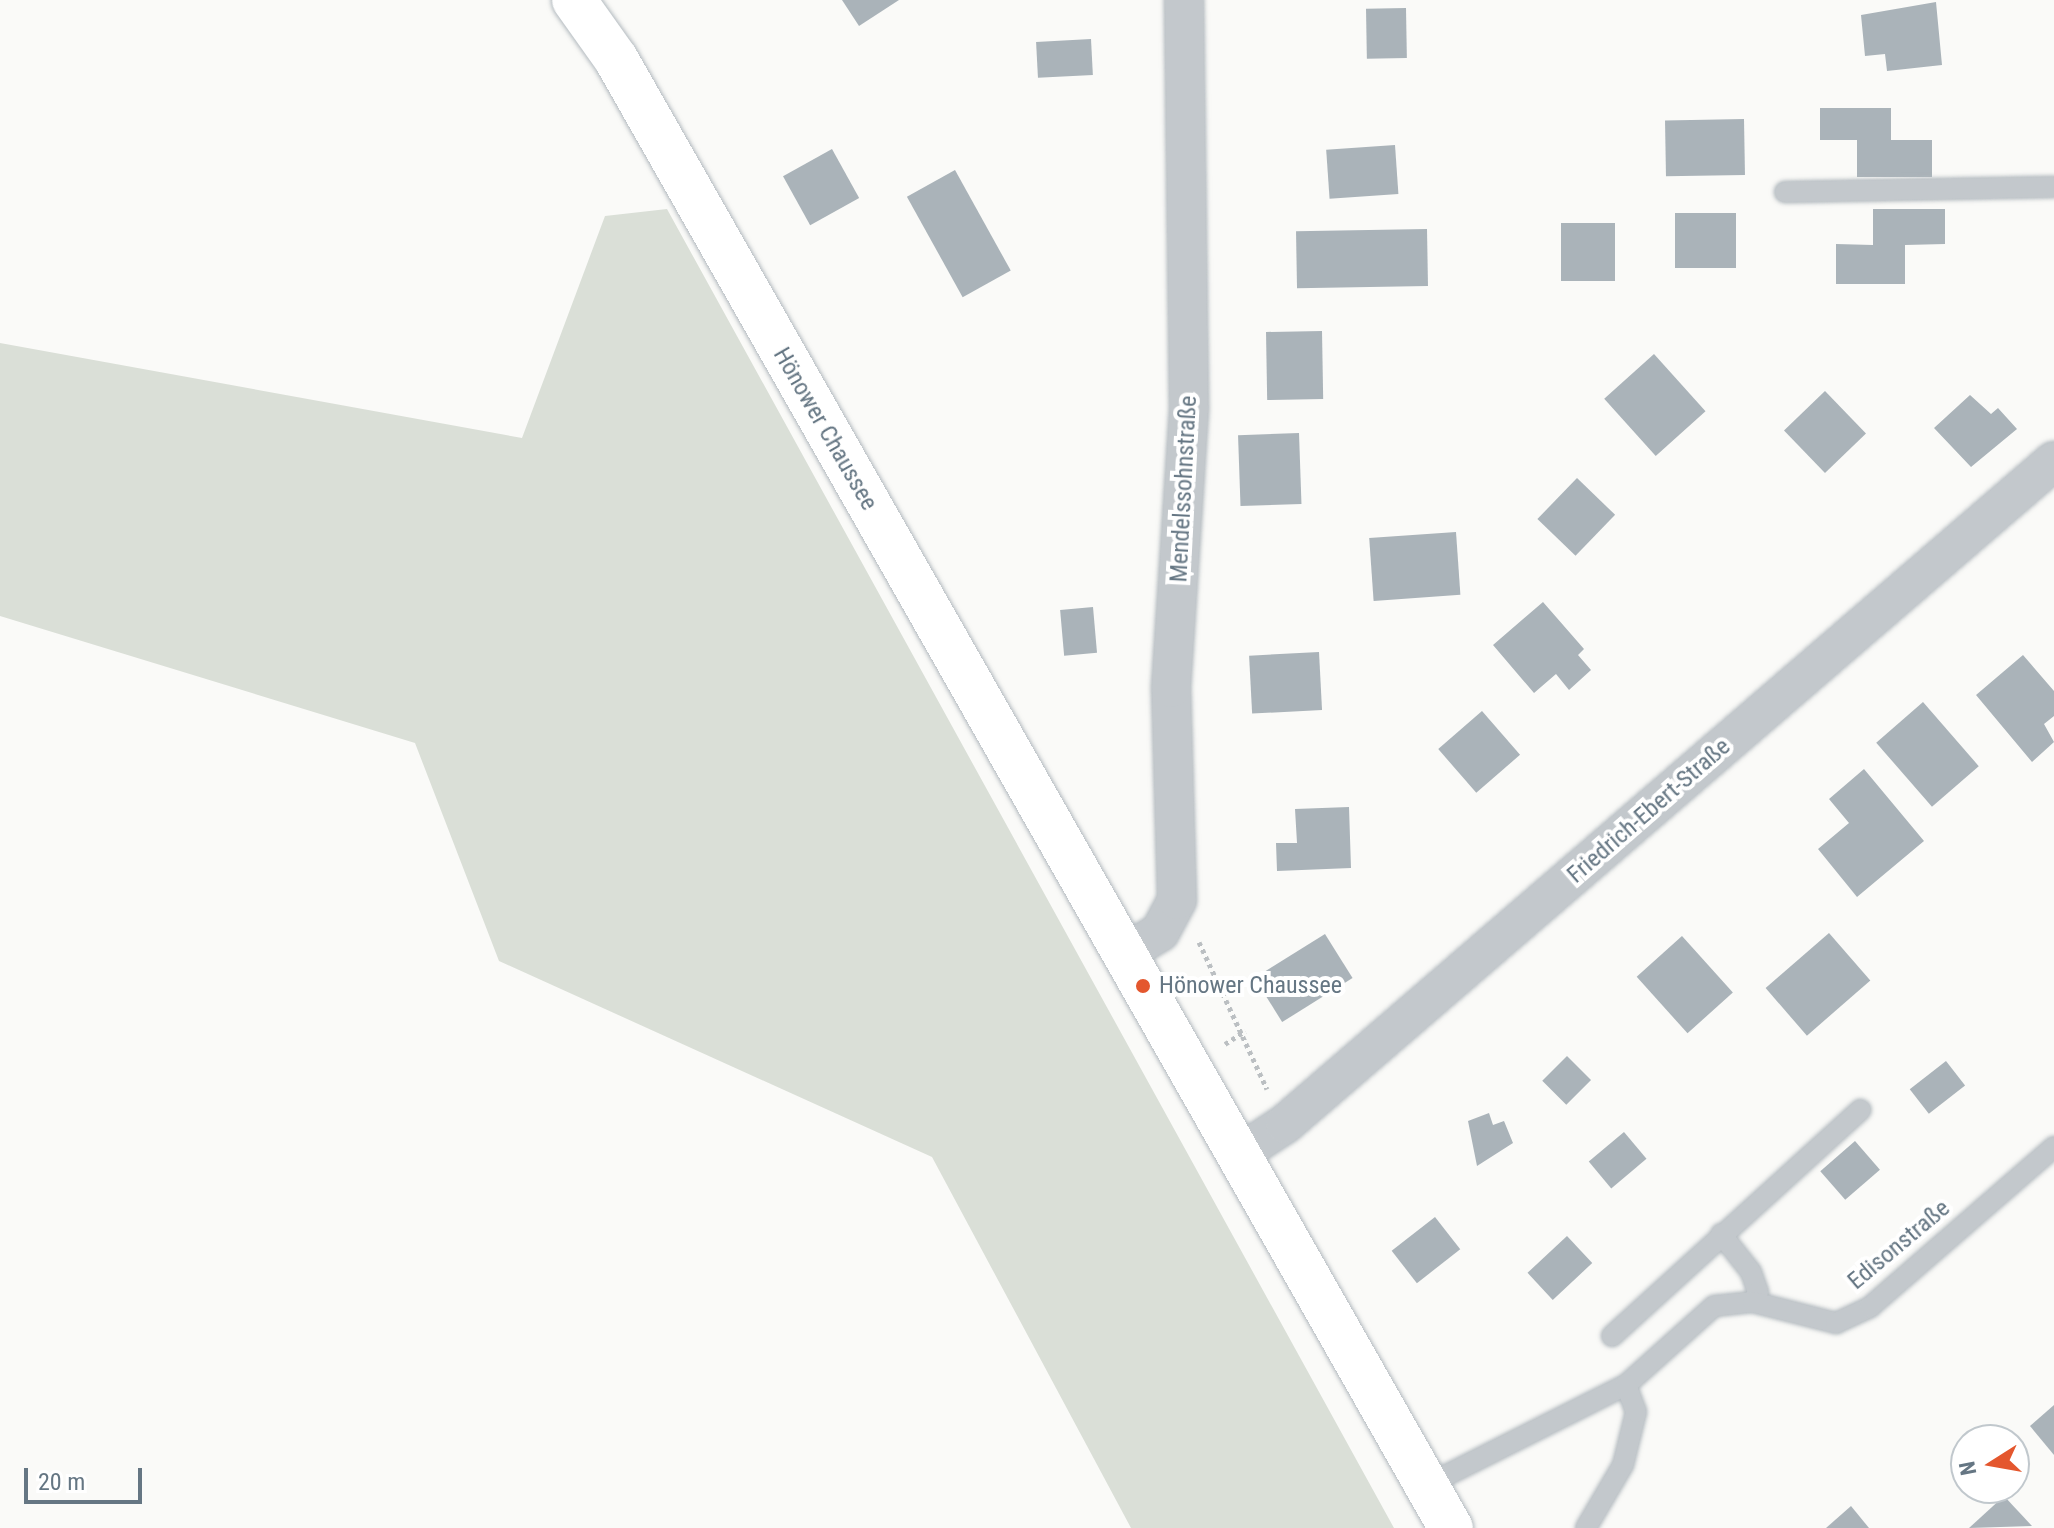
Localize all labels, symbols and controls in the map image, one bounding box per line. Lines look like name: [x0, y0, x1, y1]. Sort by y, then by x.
street label: Hönower Chaussee: [767, 343, 883, 515]
street label: Mendelssohnstraße: [1165, 395, 1203, 583]
street label: Friedrich-Ebert-Straße: [1562, 732, 1736, 890]
place label: Hönower Chaussee: [1159, 972, 1342, 1000]
marker: Hönower Chaussee: [1134, 977, 1152, 995]
street label: Edisonstraße: [1842, 1194, 1956, 1296]
north arrow: [1950, 1424, 2030, 1504]
scale bar: [28, 1452, 146, 1502]
text: N: [1954, 1459, 1981, 1477]
text: 20 m: [38, 1468, 85, 1496]

